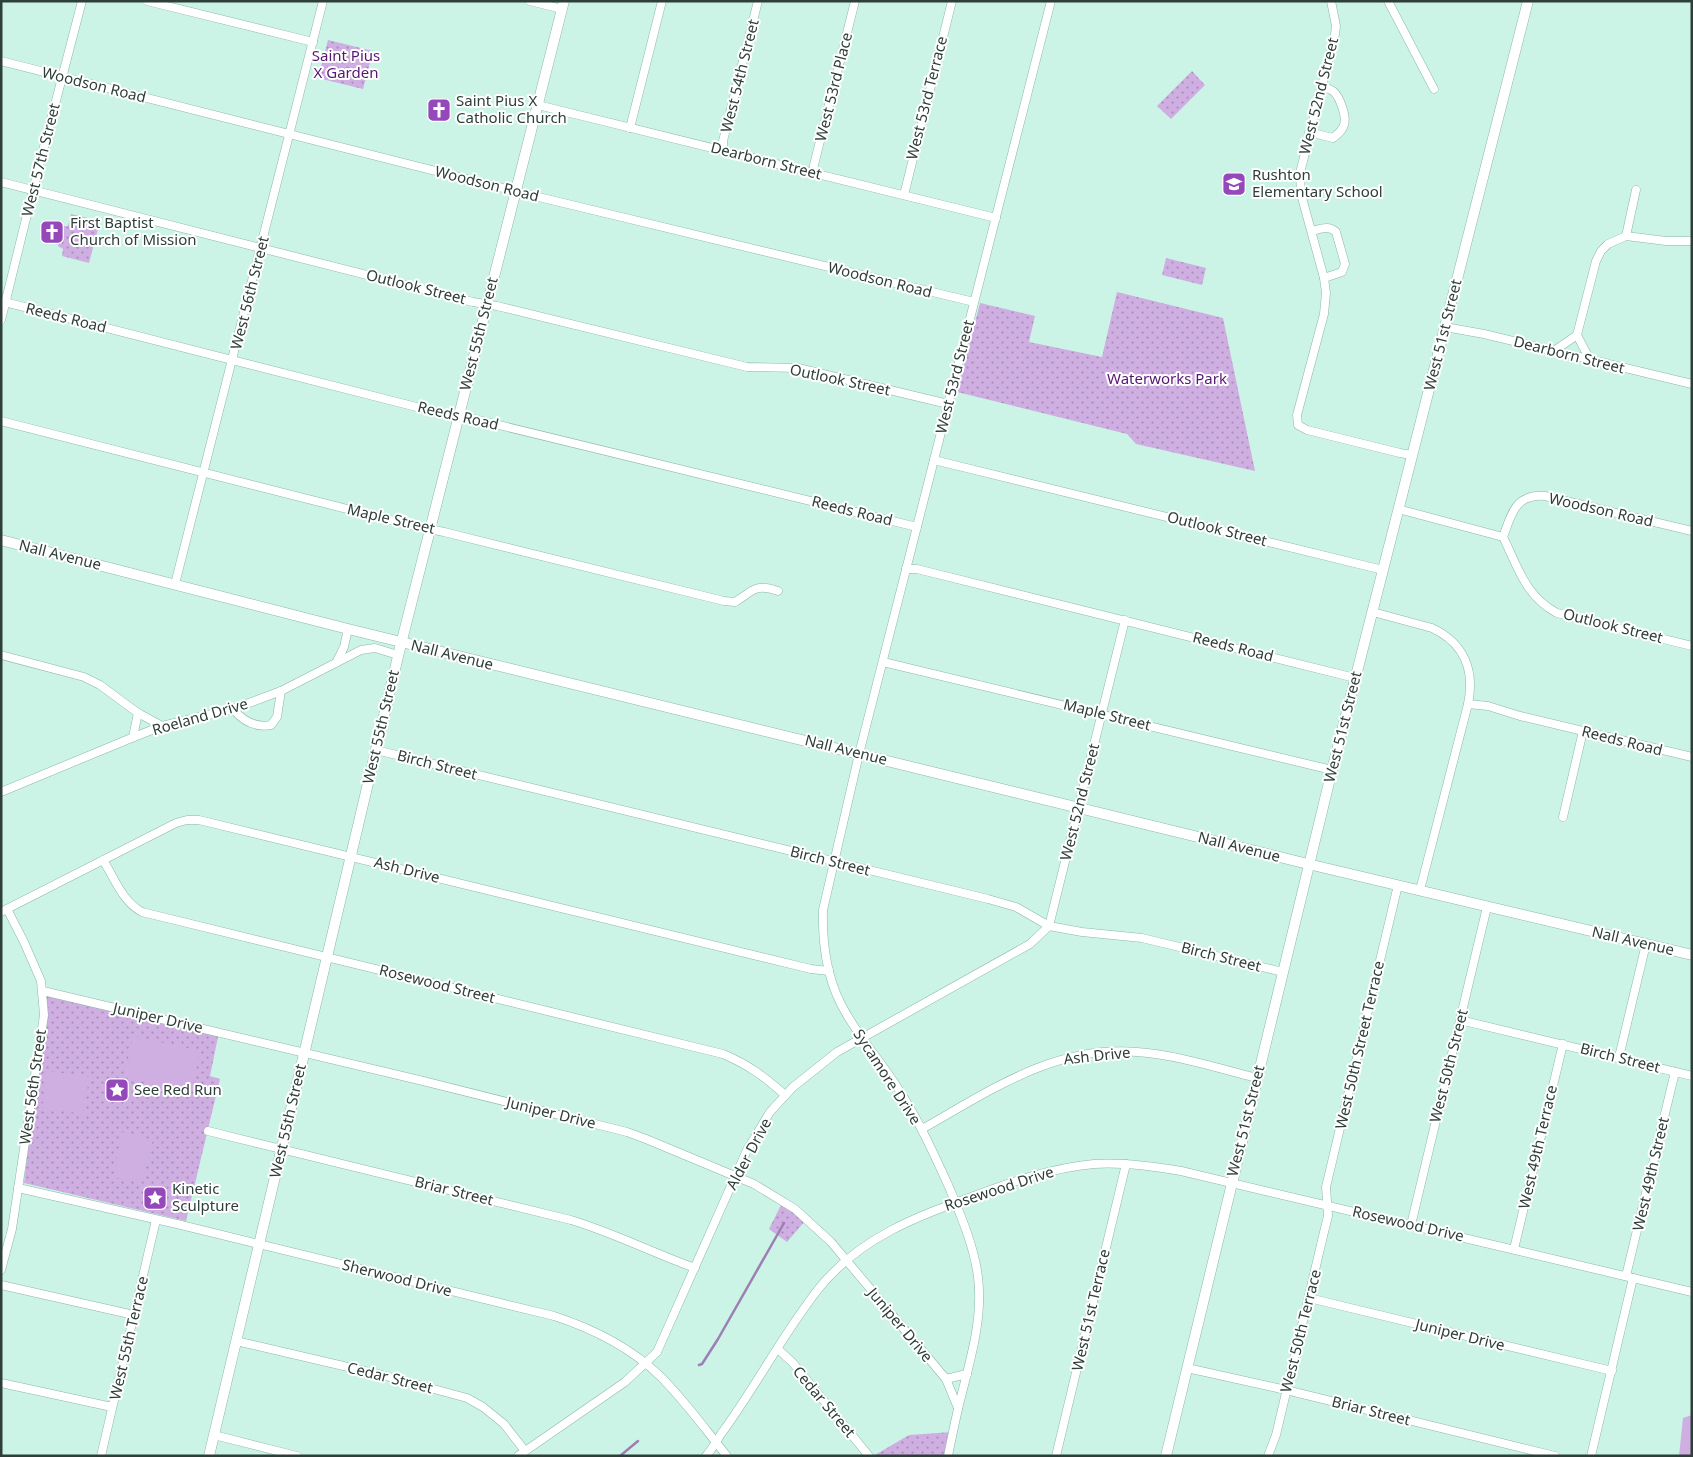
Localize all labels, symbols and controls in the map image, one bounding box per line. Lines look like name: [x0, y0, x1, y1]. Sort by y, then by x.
street label: West 54th Street: [715, 16, 763, 135]
street label: West 53rd Place: [810, 30, 856, 143]
street label: West 53rd Terrace: [901, 34, 951, 162]
street label: West 52nd Street: [1294, 35, 1342, 156]
park label: Saint Pius X Garden: [312, 45, 380, 82]
street label: Woodson Road: [40, 61, 148, 107]
place label: Saint Pius X Catholic Church: [456, 90, 567, 127]
church icon: Saint Pius X Catholic Church: [426, 97, 452, 123]
street label: West 57th Street: [16, 100, 64, 219]
street label: Dearborn Street: [709, 137, 824, 184]
street label: Woodson Road: [433, 160, 541, 206]
place label: Rushton Elementary School: [1252, 164, 1383, 201]
school or university icon: Rushton Elementary School: [1221, 171, 1247, 197]
place label: First Baptist Church of Mission: [70, 212, 196, 249]
church icon: First Baptist Church of Mission: [39, 219, 65, 245]
street label: West 56th Street: [225, 233, 273, 352]
street label: Woodson Road: [826, 256, 934, 302]
street label: Outlook Street: [364, 264, 469, 308]
street label: West 55th Street: [454, 274, 502, 393]
street label: West 51st Street: [1419, 276, 1466, 393]
street label: Reeds Road: [24, 297, 109, 337]
street label: West 53rd Street: [930, 317, 978, 436]
street label: Dearborn Street: [1512, 331, 1627, 378]
street label: Outlook Street: [788, 359, 893, 400]
park label: Waterworks Park: [1107, 368, 1227, 388]
street label: Reeds Road: [416, 396, 501, 434]
street label: Woodson Road: [1547, 487, 1655, 531]
street label: Reeds Road: [810, 490, 895, 530]
street label: Maple Street: [345, 498, 438, 538]
street label: Outlook Street: [1165, 506, 1270, 550]
street label: Nall Avenue: [17, 534, 103, 574]
street label: Outlook Street: [1561, 603, 1666, 647]
street label: Reeds Road: [1191, 626, 1276, 666]
street label: Nall Avenue: [409, 634, 495, 674]
street label: West 55th Street: [357, 667, 403, 786]
street label: West 51st Street: [1319, 668, 1366, 785]
street label: Roeland Drive: [150, 693, 250, 739]
street label: Maple Street: [1061, 694, 1154, 735]
street label: Reeds Road: [1580, 720, 1665, 760]
street label: Nall Avenue: [803, 729, 889, 769]
street label: West 52nd Street: [1055, 741, 1103, 862]
street label: Birch Street: [395, 744, 480, 784]
street label: Nall Avenue: [1196, 826, 1282, 866]
street label: Birch Street: [788, 840, 873, 880]
street label: Ash Drive: [372, 851, 442, 887]
street label: Nall Avenue: [1590, 921, 1676, 959]
street label: Birch Street: [1179, 936, 1264, 976]
street label: Rosewood Street: [377, 959, 498, 1007]
street label: West 50th Street Terrace: [1330, 959, 1388, 1131]
street label: Juniper Drive: [110, 997, 205, 1037]
street label: West 50th Street: [1424, 1006, 1472, 1125]
street label: Sycamore Drive: [850, 1025, 926, 1128]
street label: West 56th Street: [14, 1027, 50, 1146]
street label: Birch Street: [1578, 1037, 1663, 1077]
street label: Ash Drive: [1063, 1042, 1131, 1068]
street label: West 55th Street: [264, 1061, 310, 1180]
street label: West 51st Street: [1222, 1062, 1269, 1179]
place icon: See Red Run: [104, 1077, 130, 1103]
place label: See Red Run: [134, 1079, 222, 1099]
street label: West 49th Terrace: [1513, 1083, 1561, 1211]
street label: Juniper Drive: [503, 1091, 598, 1133]
street label: Alder Drive: [721, 1114, 775, 1193]
street label: West 49th Street: [1627, 1114, 1673, 1233]
street label: Rosewood Drive: [941, 1161, 1056, 1215]
street label: Briar Street: [413, 1171, 496, 1210]
place label: Kinetic Sculpture: [172, 1178, 239, 1215]
place icon: Kinetic Sculpture: [142, 1185, 168, 1211]
street label: Rosewood Drive: [1350, 1200, 1466, 1246]
street label: West 51st Terrace: [1066, 1247, 1114, 1373]
street label: Sherwood Drive: [340, 1254, 454, 1300]
street label: West 50th Terrace: [1275, 1267, 1325, 1394]
street label: West 55th Terrace: [104, 1274, 152, 1402]
street label: Juniper Drive: [862, 1281, 938, 1366]
street label: Juniper Drive: [1412, 1313, 1507, 1355]
street label: Cedar Street: [345, 1357, 436, 1397]
street label: Cedar Street: [789, 1361, 861, 1442]
street label: Briar Street: [1330, 1391, 1413, 1430]

